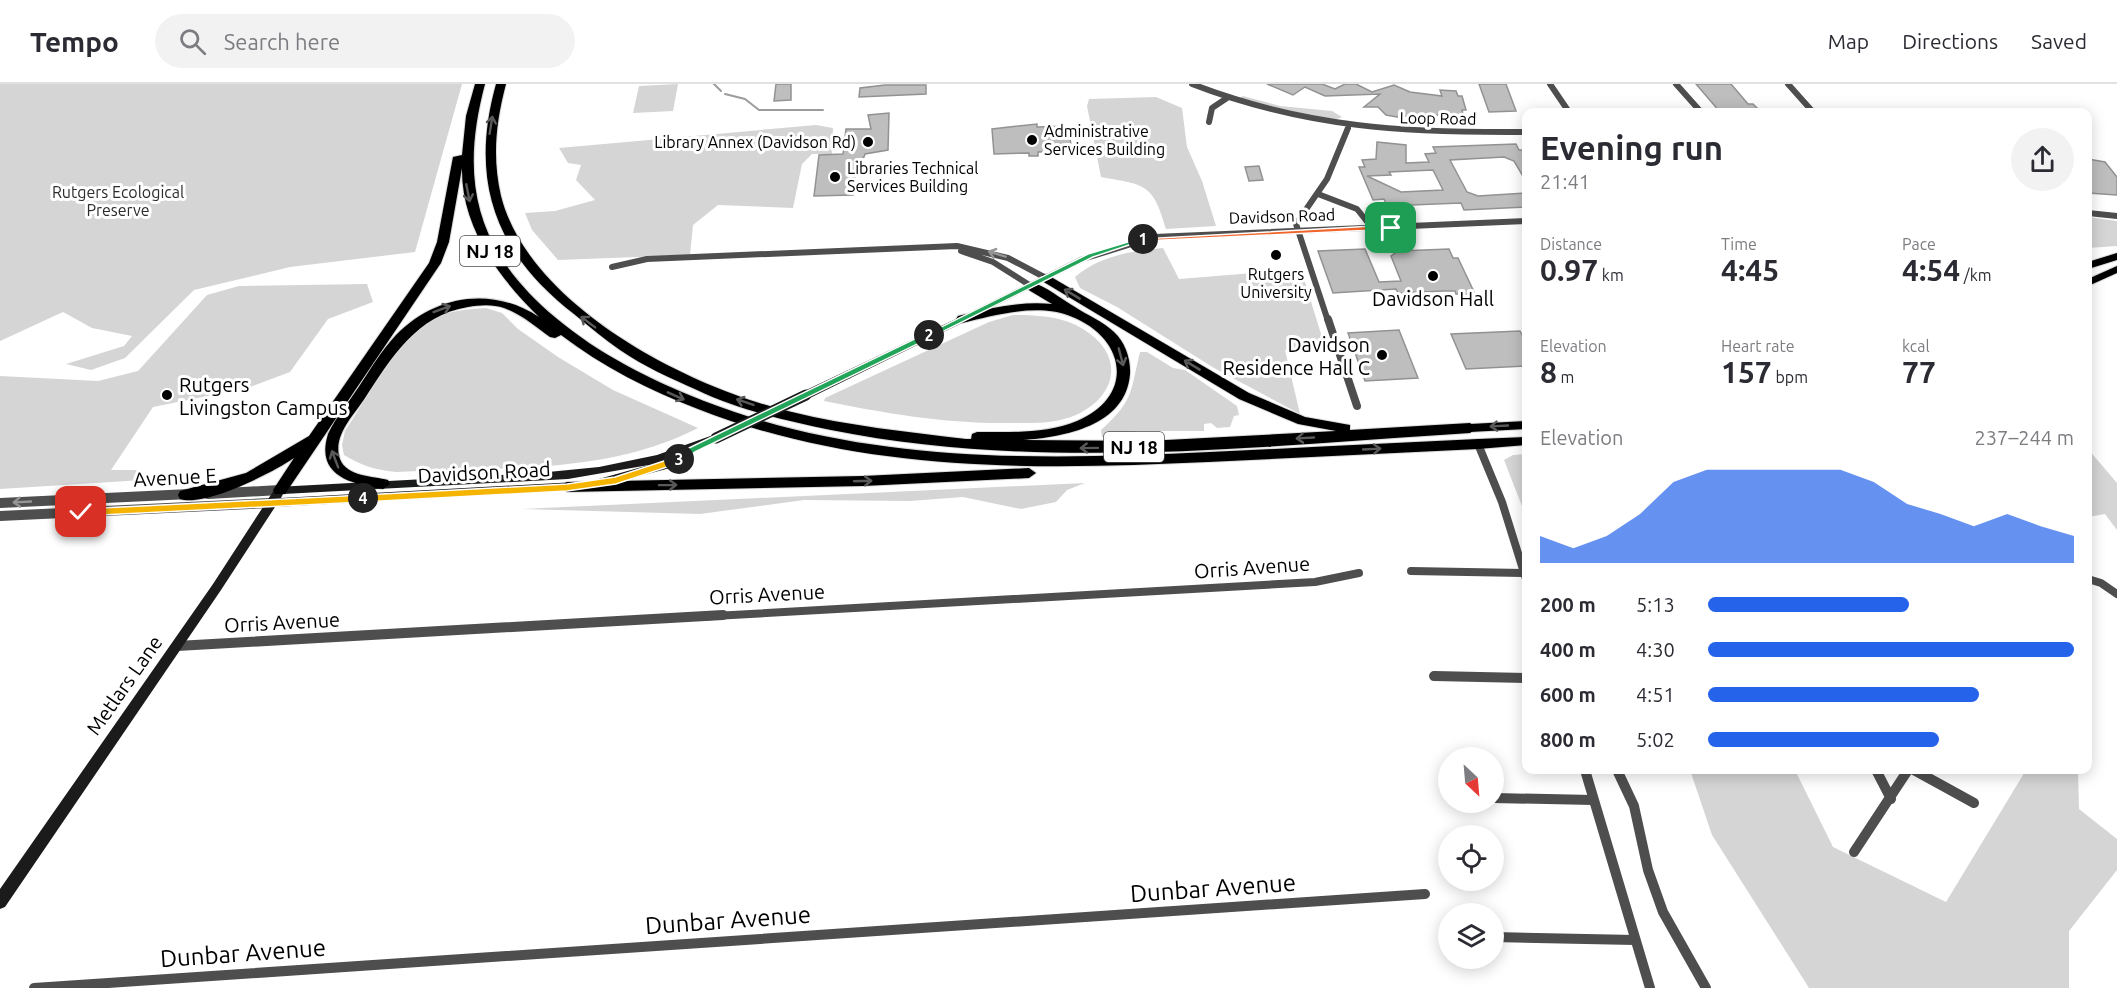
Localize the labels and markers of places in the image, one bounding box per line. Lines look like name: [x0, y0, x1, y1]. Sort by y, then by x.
place label: Administrative Services Building: [1044, 122, 1165, 158]
place label: Library Annex (Davidson Rd): [654, 133, 856, 152]
marker: Administrative Services Building: [1025, 133, 1039, 147]
marker: Library Annex (Davidson Rd): [861, 135, 875, 149]
place label: Libraries Technical Services Building: [847, 159, 978, 195]
marker: Libraries Technical Services Building: [828, 170, 842, 184]
pin: [1365, 202, 1416, 253]
pin: 1: [1128, 224, 1158, 254]
marker: Rutgers University: [1269, 248, 1283, 262]
place label: Rutgers University: [1240, 265, 1312, 301]
marker: Davidson Hall: [1426, 269, 1440, 283]
place label: Davidson Hall: [1372, 287, 1494, 310]
pin: 2: [914, 320, 944, 350]
place label: Davidson Residence Hall C: [1222, 333, 1370, 379]
marker: Davidson Residence Hall C: [1375, 348, 1389, 362]
place label: Rutgers Livingston Campus: [179, 373, 347, 419]
marker: Rutgers Livingston Campus: [160, 388, 174, 402]
pin: 3: [664, 444, 694, 474]
pin: 4: [348, 483, 378, 513]
pin: [55, 486, 106, 537]

